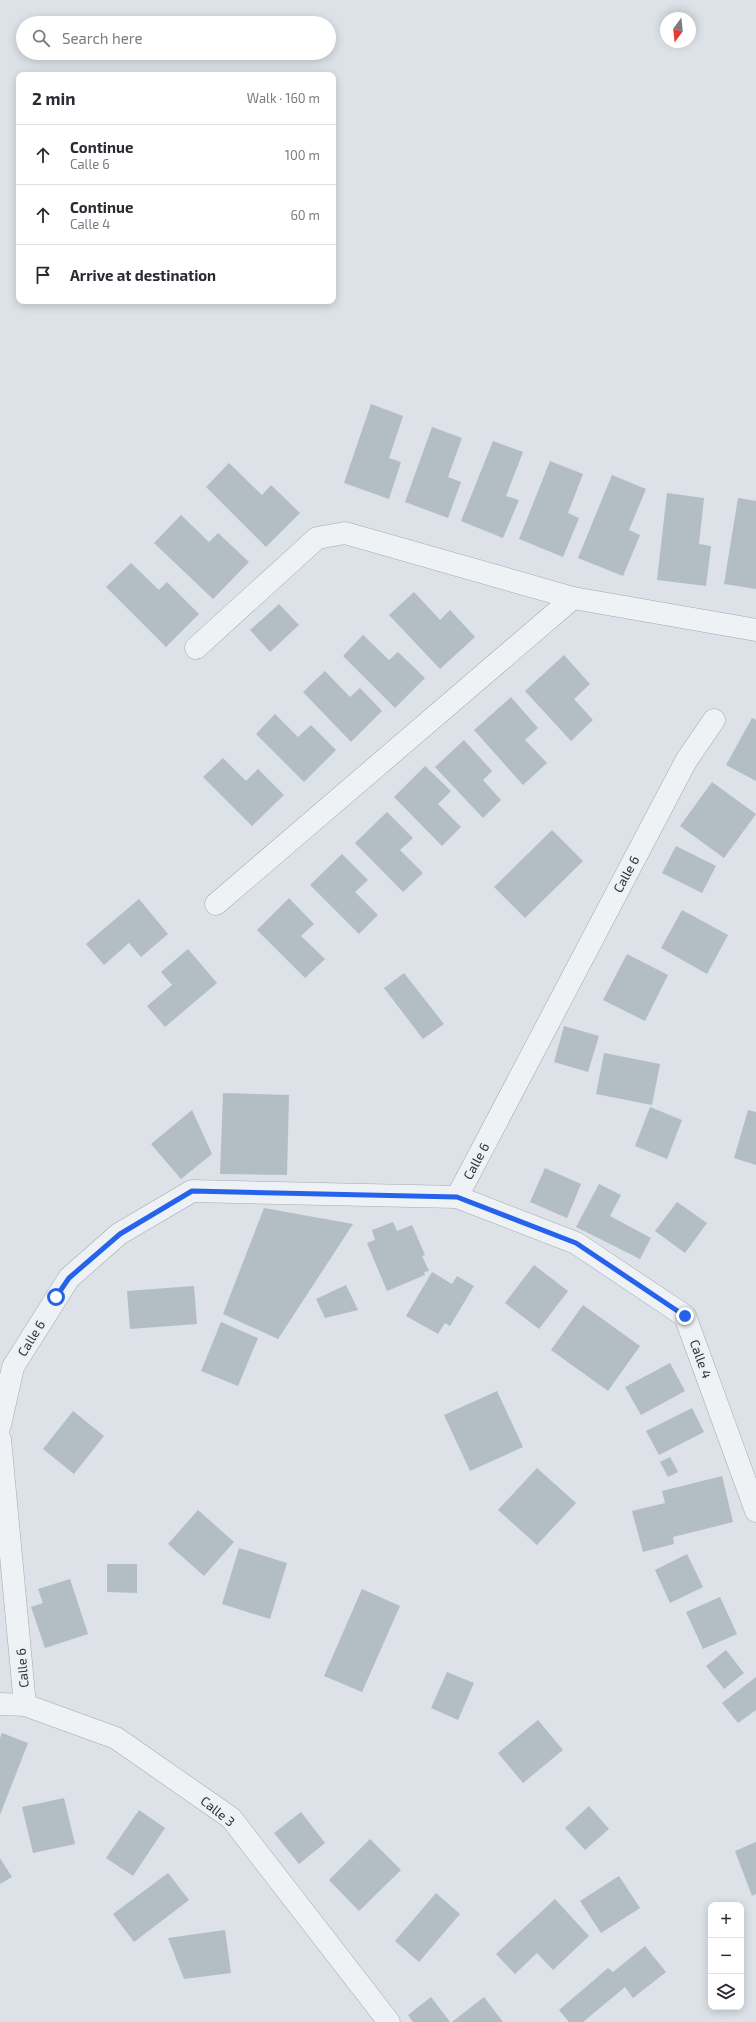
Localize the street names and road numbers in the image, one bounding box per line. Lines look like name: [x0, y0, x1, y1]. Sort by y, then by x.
street label: Calle 6: [610, 853, 642, 895]
street label: Calle 6: [460, 1140, 492, 1182]
street label: Calle 6: [14, 1317, 48, 1359]
street label: Calle 4: [687, 1337, 715, 1381]
street label: Calle 6: [12, 1648, 32, 1688]
street label: Calle 3: [198, 1792, 238, 1830]

